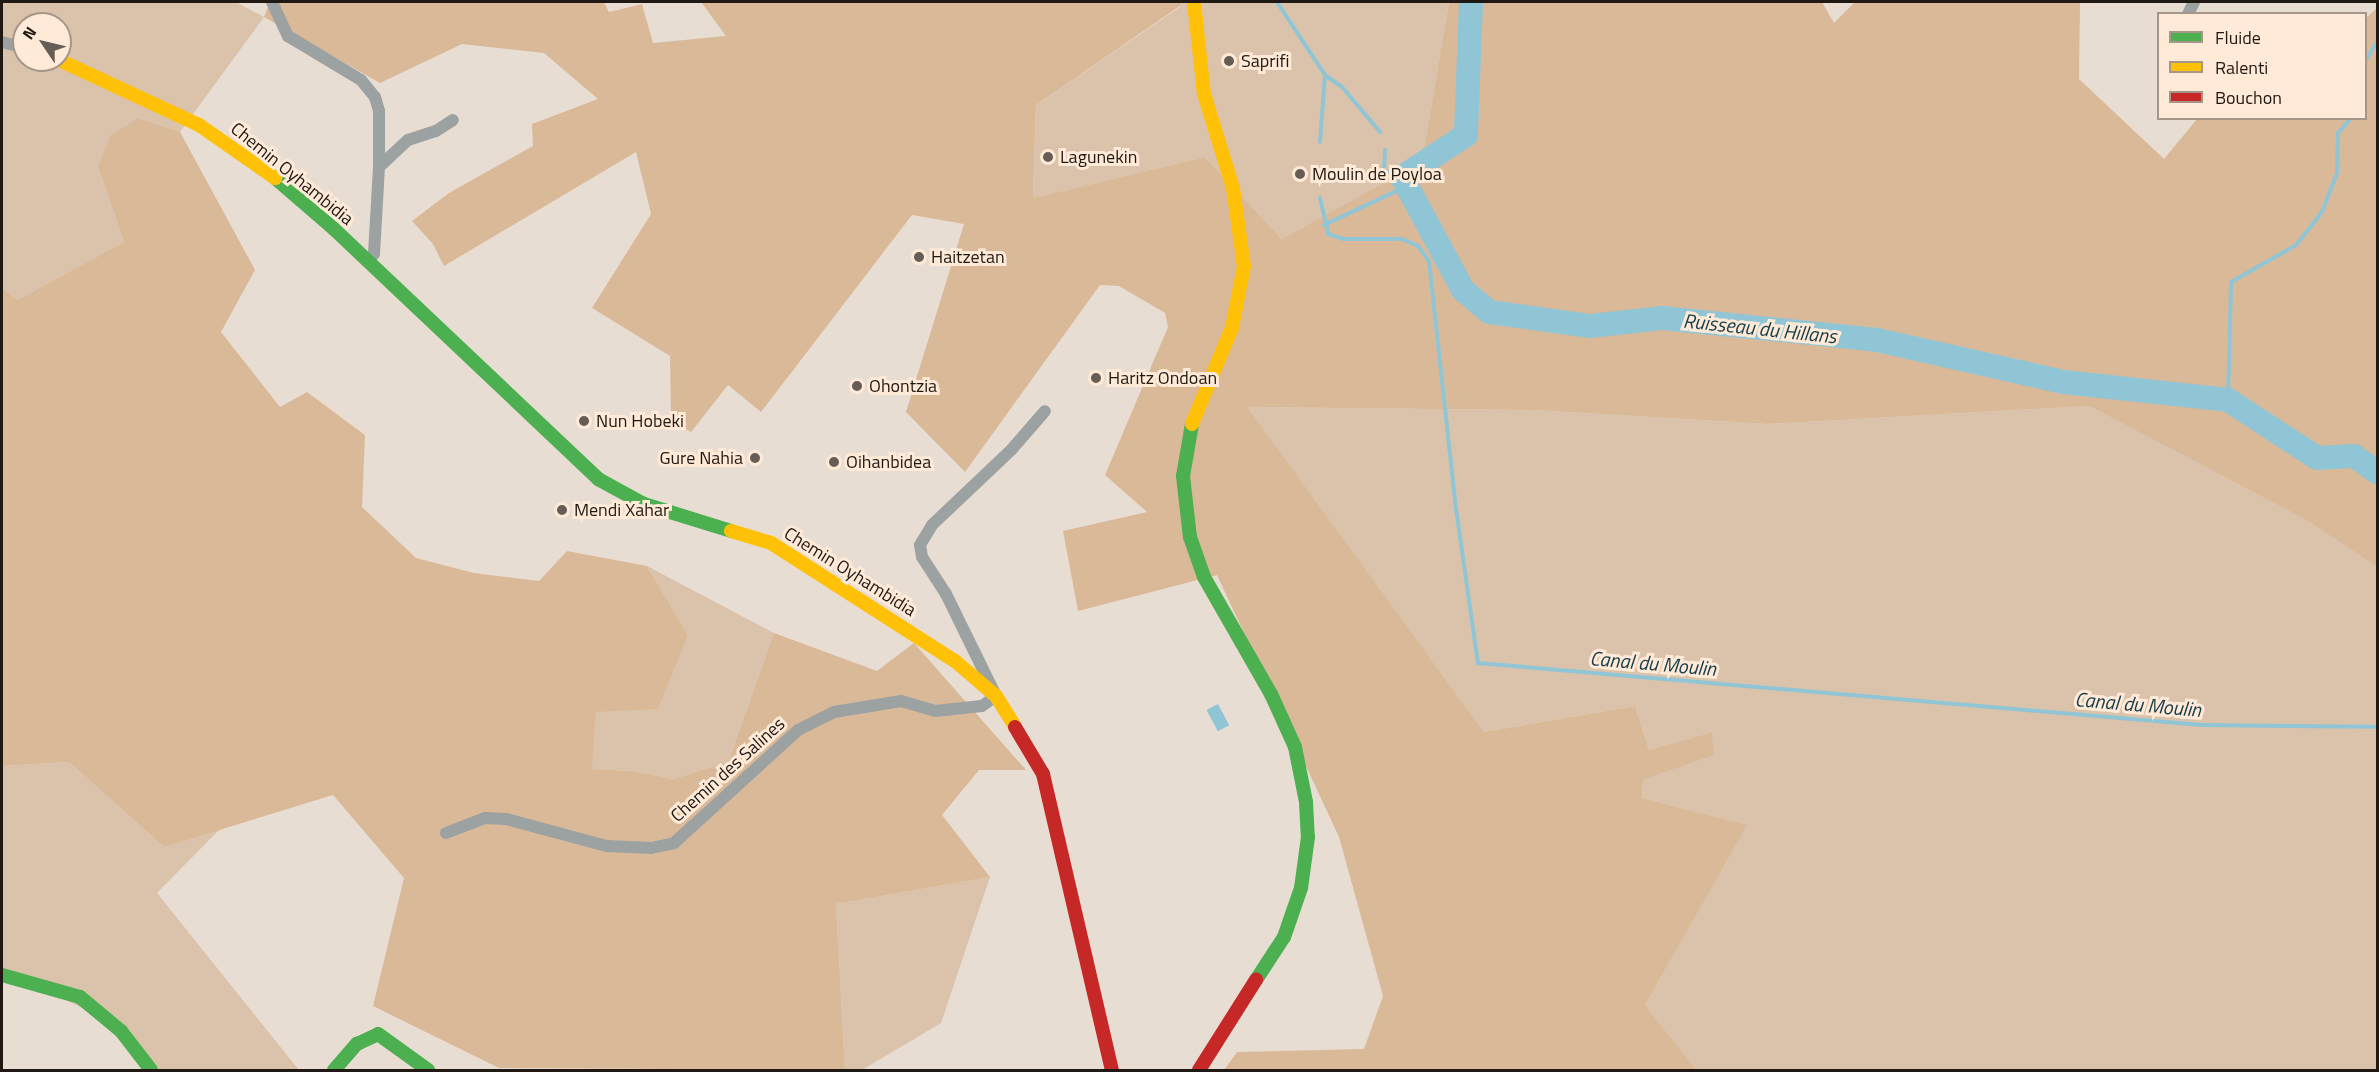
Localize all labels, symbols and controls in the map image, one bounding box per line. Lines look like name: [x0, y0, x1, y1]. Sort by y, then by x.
north arrow: [12, 12, 72, 72]
legend: [2157, 12, 2367, 120]
text: N: [16, 21, 42, 44]
text: Fluide: [2215, 24, 2261, 51]
place label: Saprifi: [1241, 50, 1289, 72]
marker: Saprifi: [1222, 54, 1236, 68]
text: Ralenti: [2215, 54, 2268, 81]
text: Bouchon: [2215, 84, 2282, 111]
street label: Chemin Oyhambidia: [226, 118, 358, 230]
place label: Lagunekin: [1060, 146, 1137, 168]
marker: Lagunekin: [1041, 150, 1055, 164]
place label: Moulin de Poyloa: [1312, 163, 1442, 185]
marker: Moulin de Poyloa: [1293, 167, 1307, 181]
place label: Haitzetan: [931, 246, 1005, 268]
marker: Haitzetan: [912, 250, 926, 264]
water label: Ruisseau du Hillans: [1682, 308, 1838, 348]
place label: Haritz Ondoan: [1108, 367, 1217, 389]
marker: Haritz Ondoan: [1089, 371, 1103, 385]
place label: Ohontzia: [869, 375, 937, 397]
marker: Ohontzia: [850, 379, 864, 393]
place label: Nun Hobeki: [596, 410, 684, 432]
marker: Nun Hobeki: [577, 414, 591, 428]
place label: Gure Nahia: [659, 447, 743, 469]
marker: Gure Nahia: [748, 451, 762, 465]
place label: Oihanbidea: [846, 451, 931, 473]
marker: Oihanbidea: [827, 455, 841, 469]
place label: Mendi Xahar: [574, 499, 669, 521]
marker: Mendi Xahar: [555, 503, 569, 517]
street label: Chemin Oyhambidia: [780, 523, 920, 621]
water label: Canal du Moulin: [1589, 646, 1717, 680]
water label: Canal du Moulin: [2074, 687, 2202, 721]
street label: Chemin des Salines: [666, 713, 790, 827]

